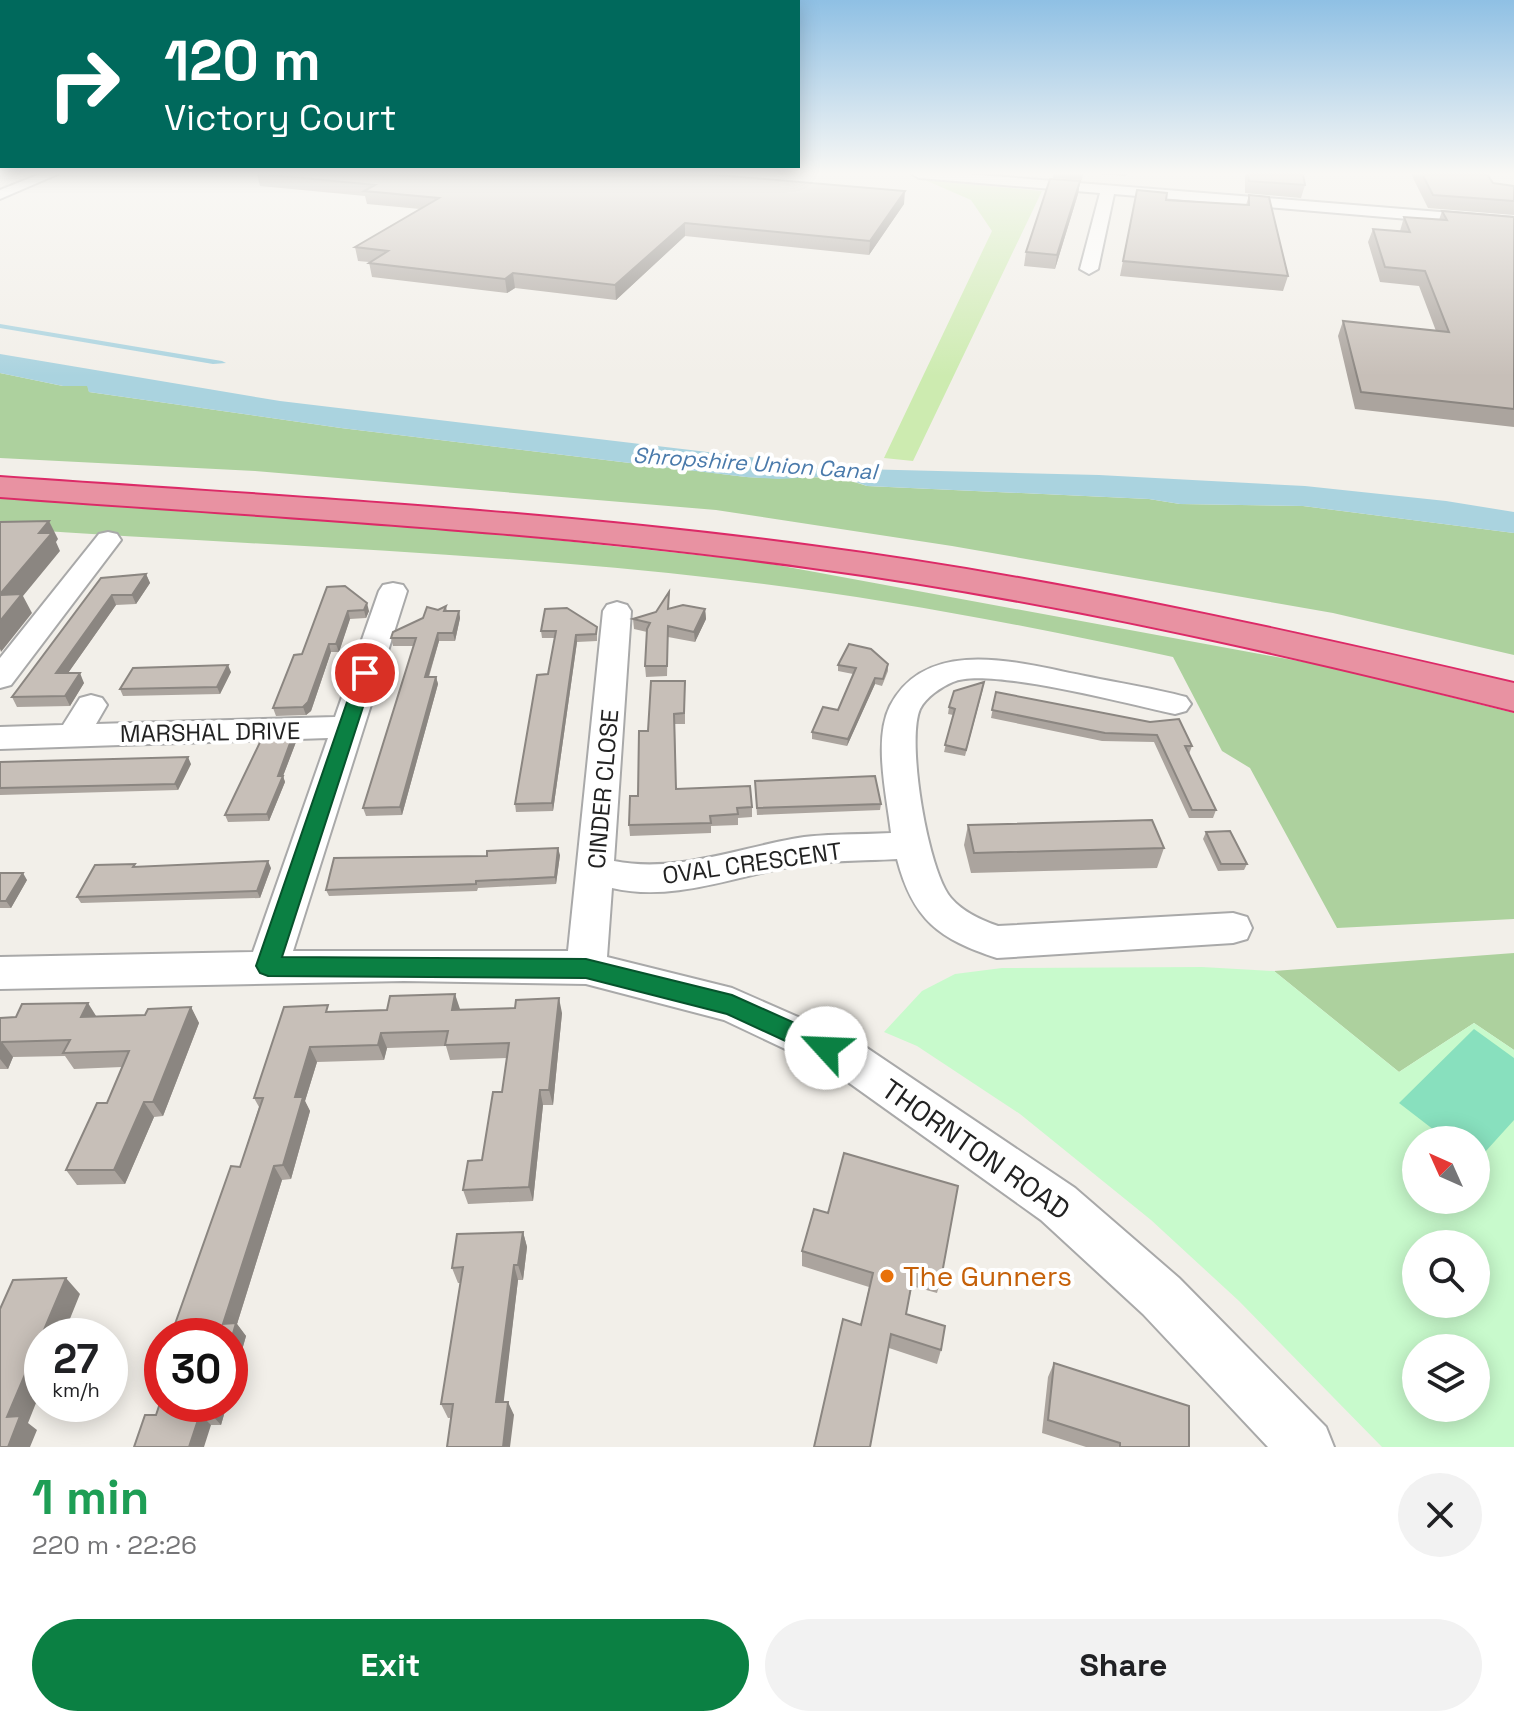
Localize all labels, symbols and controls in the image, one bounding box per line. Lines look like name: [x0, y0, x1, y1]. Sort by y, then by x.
text: 120 m: [164, 25, 321, 96]
icon: right: [32, 32, 136, 136]
text: Victory Court: [164, 95, 396, 141]
water label: Shropshire Union Canal: [632, 441, 880, 486]
pin: [331, 639, 399, 707]
icon: arrive: [343, 651, 387, 695]
street label: CINDER CLOSE: [581, 708, 625, 870]
street label: MARSHAL DRIVE: [119, 715, 301, 749]
street label: OVAL CRESCENT: [660, 835, 844, 891]
position arrow: [784, 1006, 868, 1090]
street label: THORNTON ROAD: [875, 1071, 1077, 1227]
north arrow: [1402, 1126, 1490, 1214]
map controls: [1402, 1126, 1490, 1422]
button: search: [1402, 1230, 1490, 1318]
place label: The Gunners: [903, 1258, 1072, 1294]
marker: The Gunners: [878, 1267, 896, 1285]
speed limit sign: 30: [144, 1318, 248, 1422]
text: 27: [53, 1334, 99, 1385]
button: layers: [1402, 1334, 1490, 1422]
text: km/h: [52, 1377, 100, 1403]
text: 1 min: [32, 1467, 149, 1528]
button: close: [1398, 1473, 1482, 1557]
text: 220 m · 22:26: [32, 1528, 197, 1562]
button: Exit: [32, 1619, 749, 1711]
button: Share: [765, 1619, 1482, 1711]

